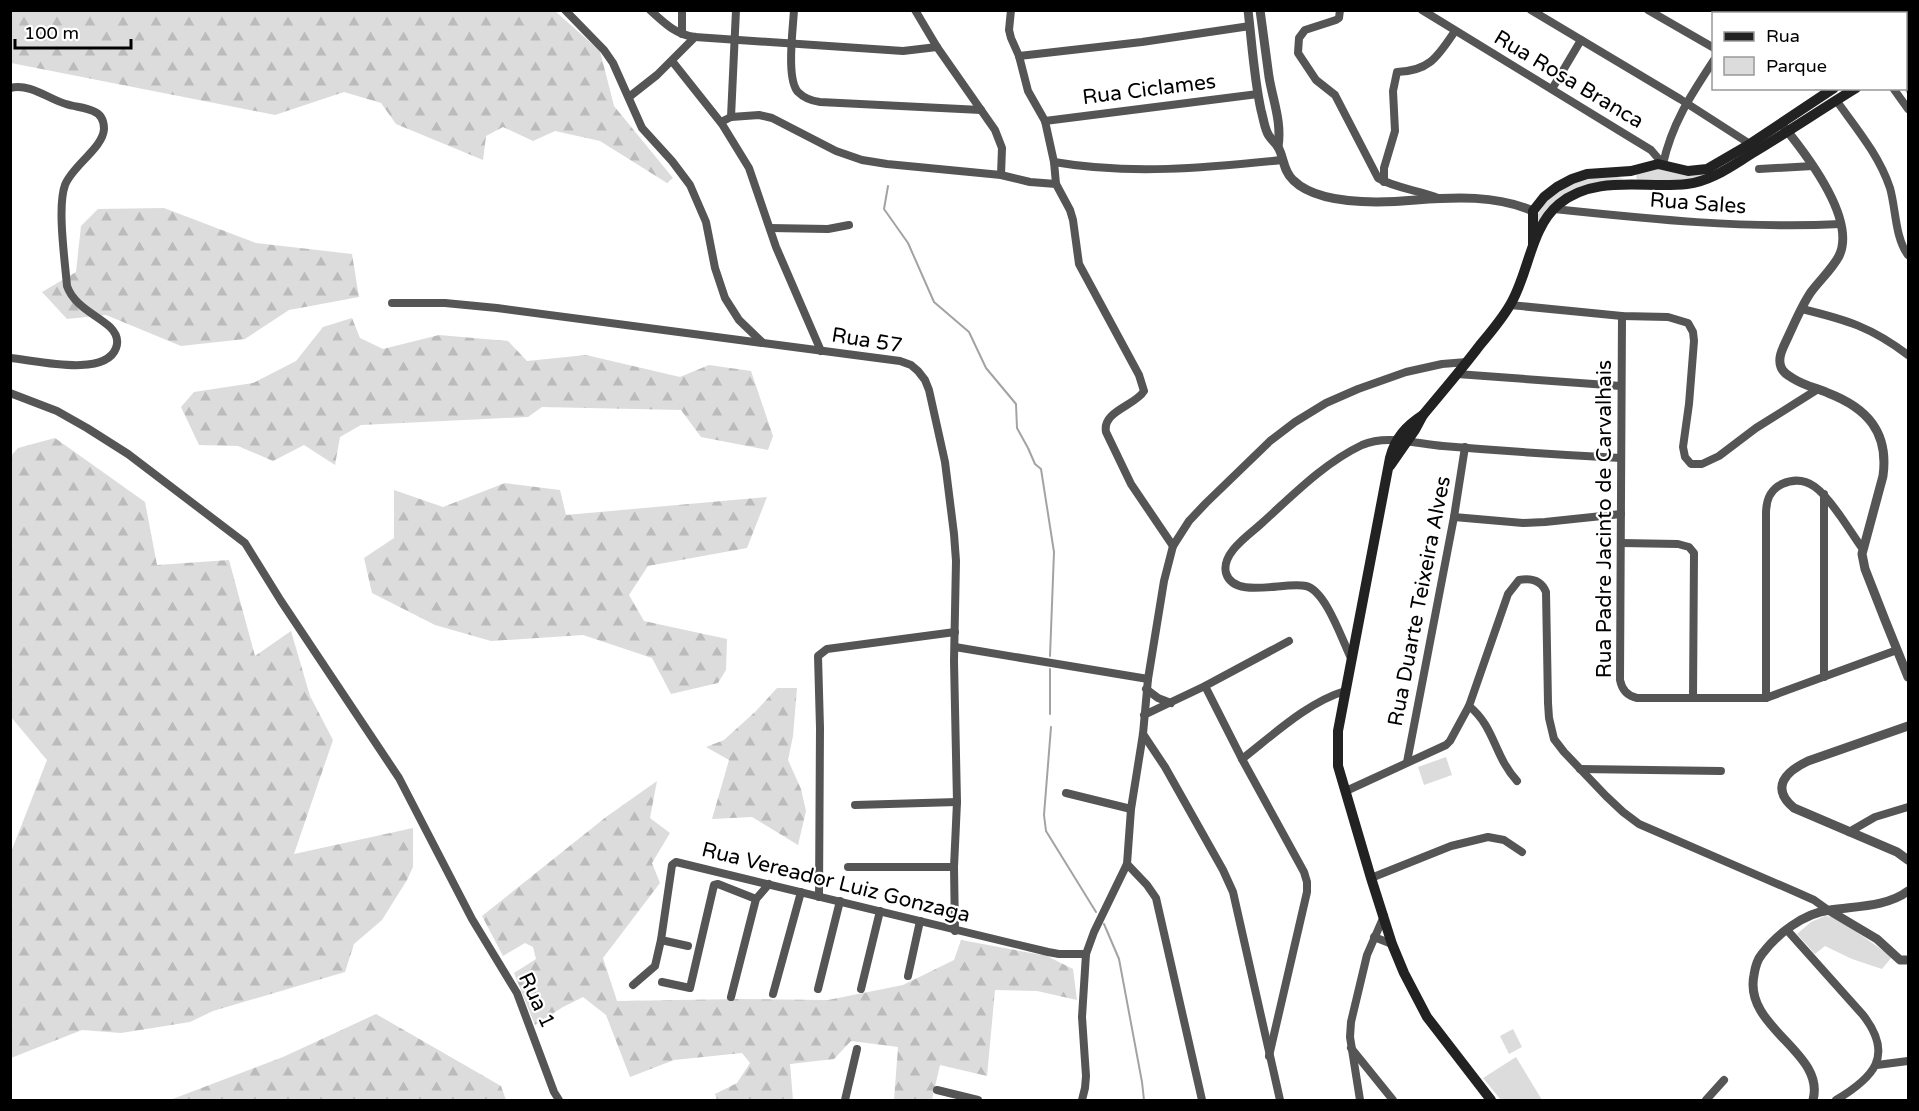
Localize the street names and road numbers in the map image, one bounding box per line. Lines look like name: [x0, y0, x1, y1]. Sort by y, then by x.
street label: Rua Rosa Branca: [1489, 25, 1648, 134]
street label: Rua Ciclames: [1081, 69, 1217, 110]
street label: Rua Sales: [1649, 188, 1747, 219]
street label: Rua 57: [830, 323, 904, 358]
street label: Rua Padre Jacinto de Carvalhais: [1592, 360, 1617, 678]
street label: Rua Duarte Teixeira Alves: [1383, 474, 1456, 728]
street label: Rua Vereador Luiz Gonzaga: [699, 837, 973, 928]
street label: Rua 1: [513, 969, 560, 1032]

